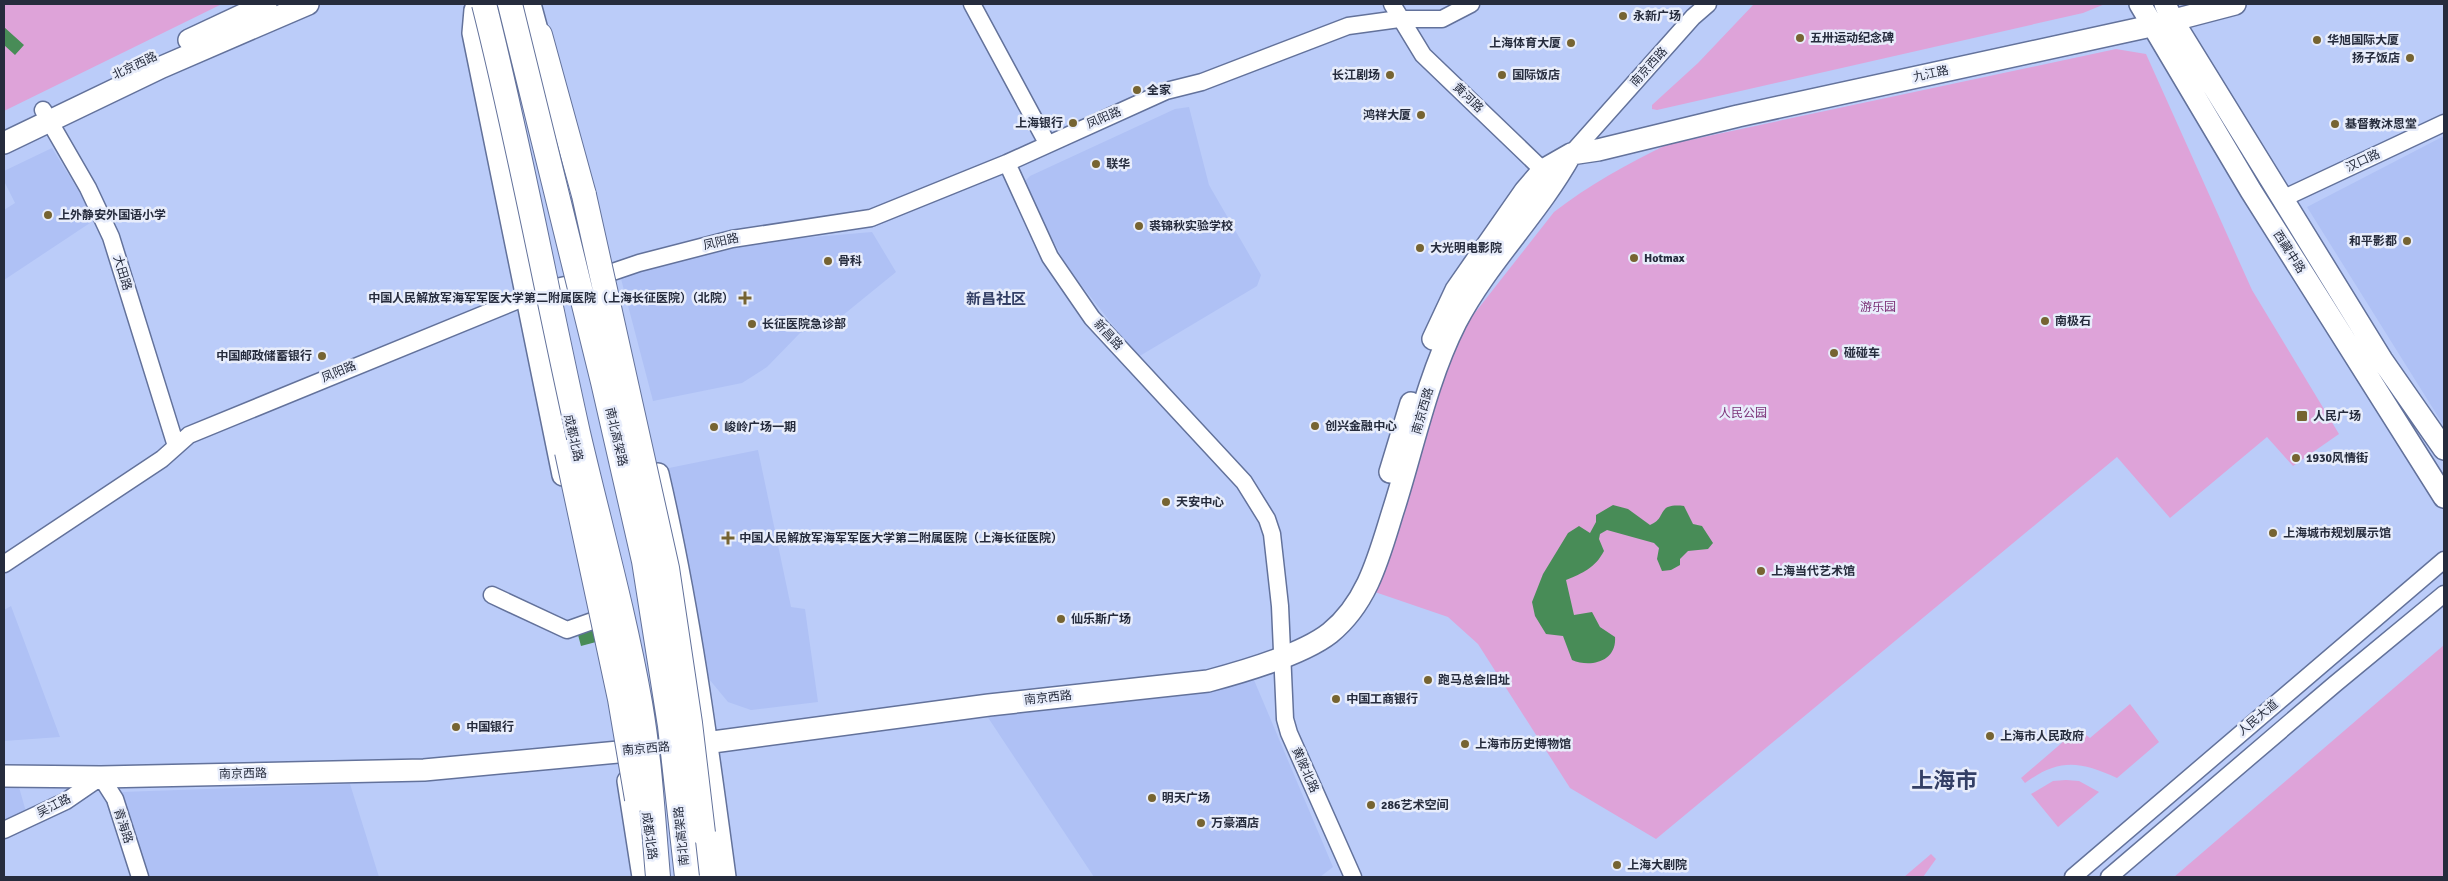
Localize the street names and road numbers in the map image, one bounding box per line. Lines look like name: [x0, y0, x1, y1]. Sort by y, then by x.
street label: 南京西路: [1627, 44, 1671, 90]
street label: 北京西路: [110, 49, 160, 83]
street label: 九江路: [1912, 63, 1950, 85]
street label: 黄河路: [1450, 80, 1486, 116]
street label: 凤阳路: [1084, 104, 1124, 132]
street label: 汉口路: [2344, 147, 2382, 175]
street label: 西藏中路: [2270, 228, 2308, 276]
street label: 凤阳路: [702, 231, 740, 253]
street label: 大田路: [110, 254, 134, 292]
street label: 新昌路: [1090, 317, 1126, 353]
street label: 凤阳路: [319, 358, 359, 386]
street label: 南京西路: [1409, 386, 1437, 436]
street label: 南北高架路: [602, 406, 630, 468]
street label: 成都北路: [560, 413, 586, 463]
street label: 南京西路: [1023, 688, 1073, 708]
street label: 人民大道: [2235, 697, 2281, 739]
street label: 南京西路: [621, 739, 671, 759]
street label: 黄陂北路: [1288, 745, 1322, 795]
street label: 南京西路: [219, 766, 267, 782]
street label: 吴江路: [35, 791, 73, 821]
street label: 南北高架路: [671, 805, 693, 867]
street label: 青海路: [110, 807, 136, 845]
street label: 成都北路: [638, 811, 660, 861]

